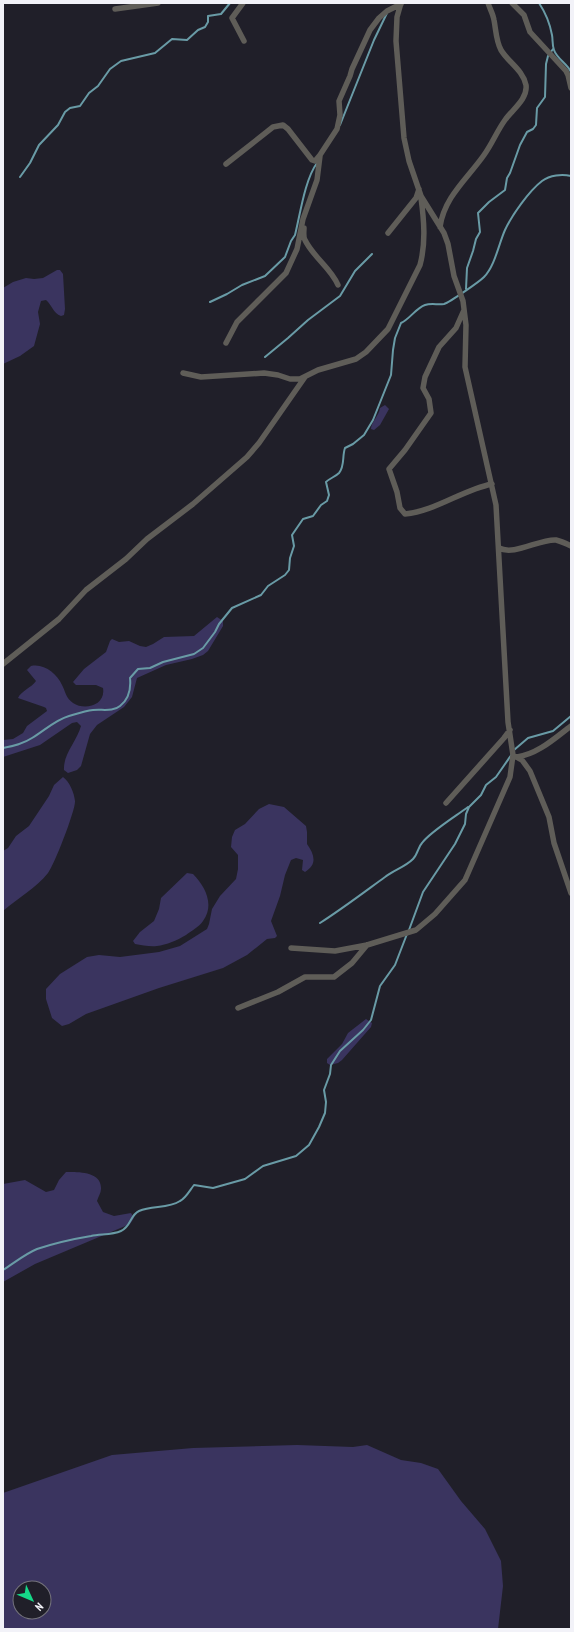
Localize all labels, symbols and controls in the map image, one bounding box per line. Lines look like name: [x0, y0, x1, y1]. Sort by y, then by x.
north arrow: [12, 1580, 52, 1620]
text: N: [32, 1600, 46, 1614]

